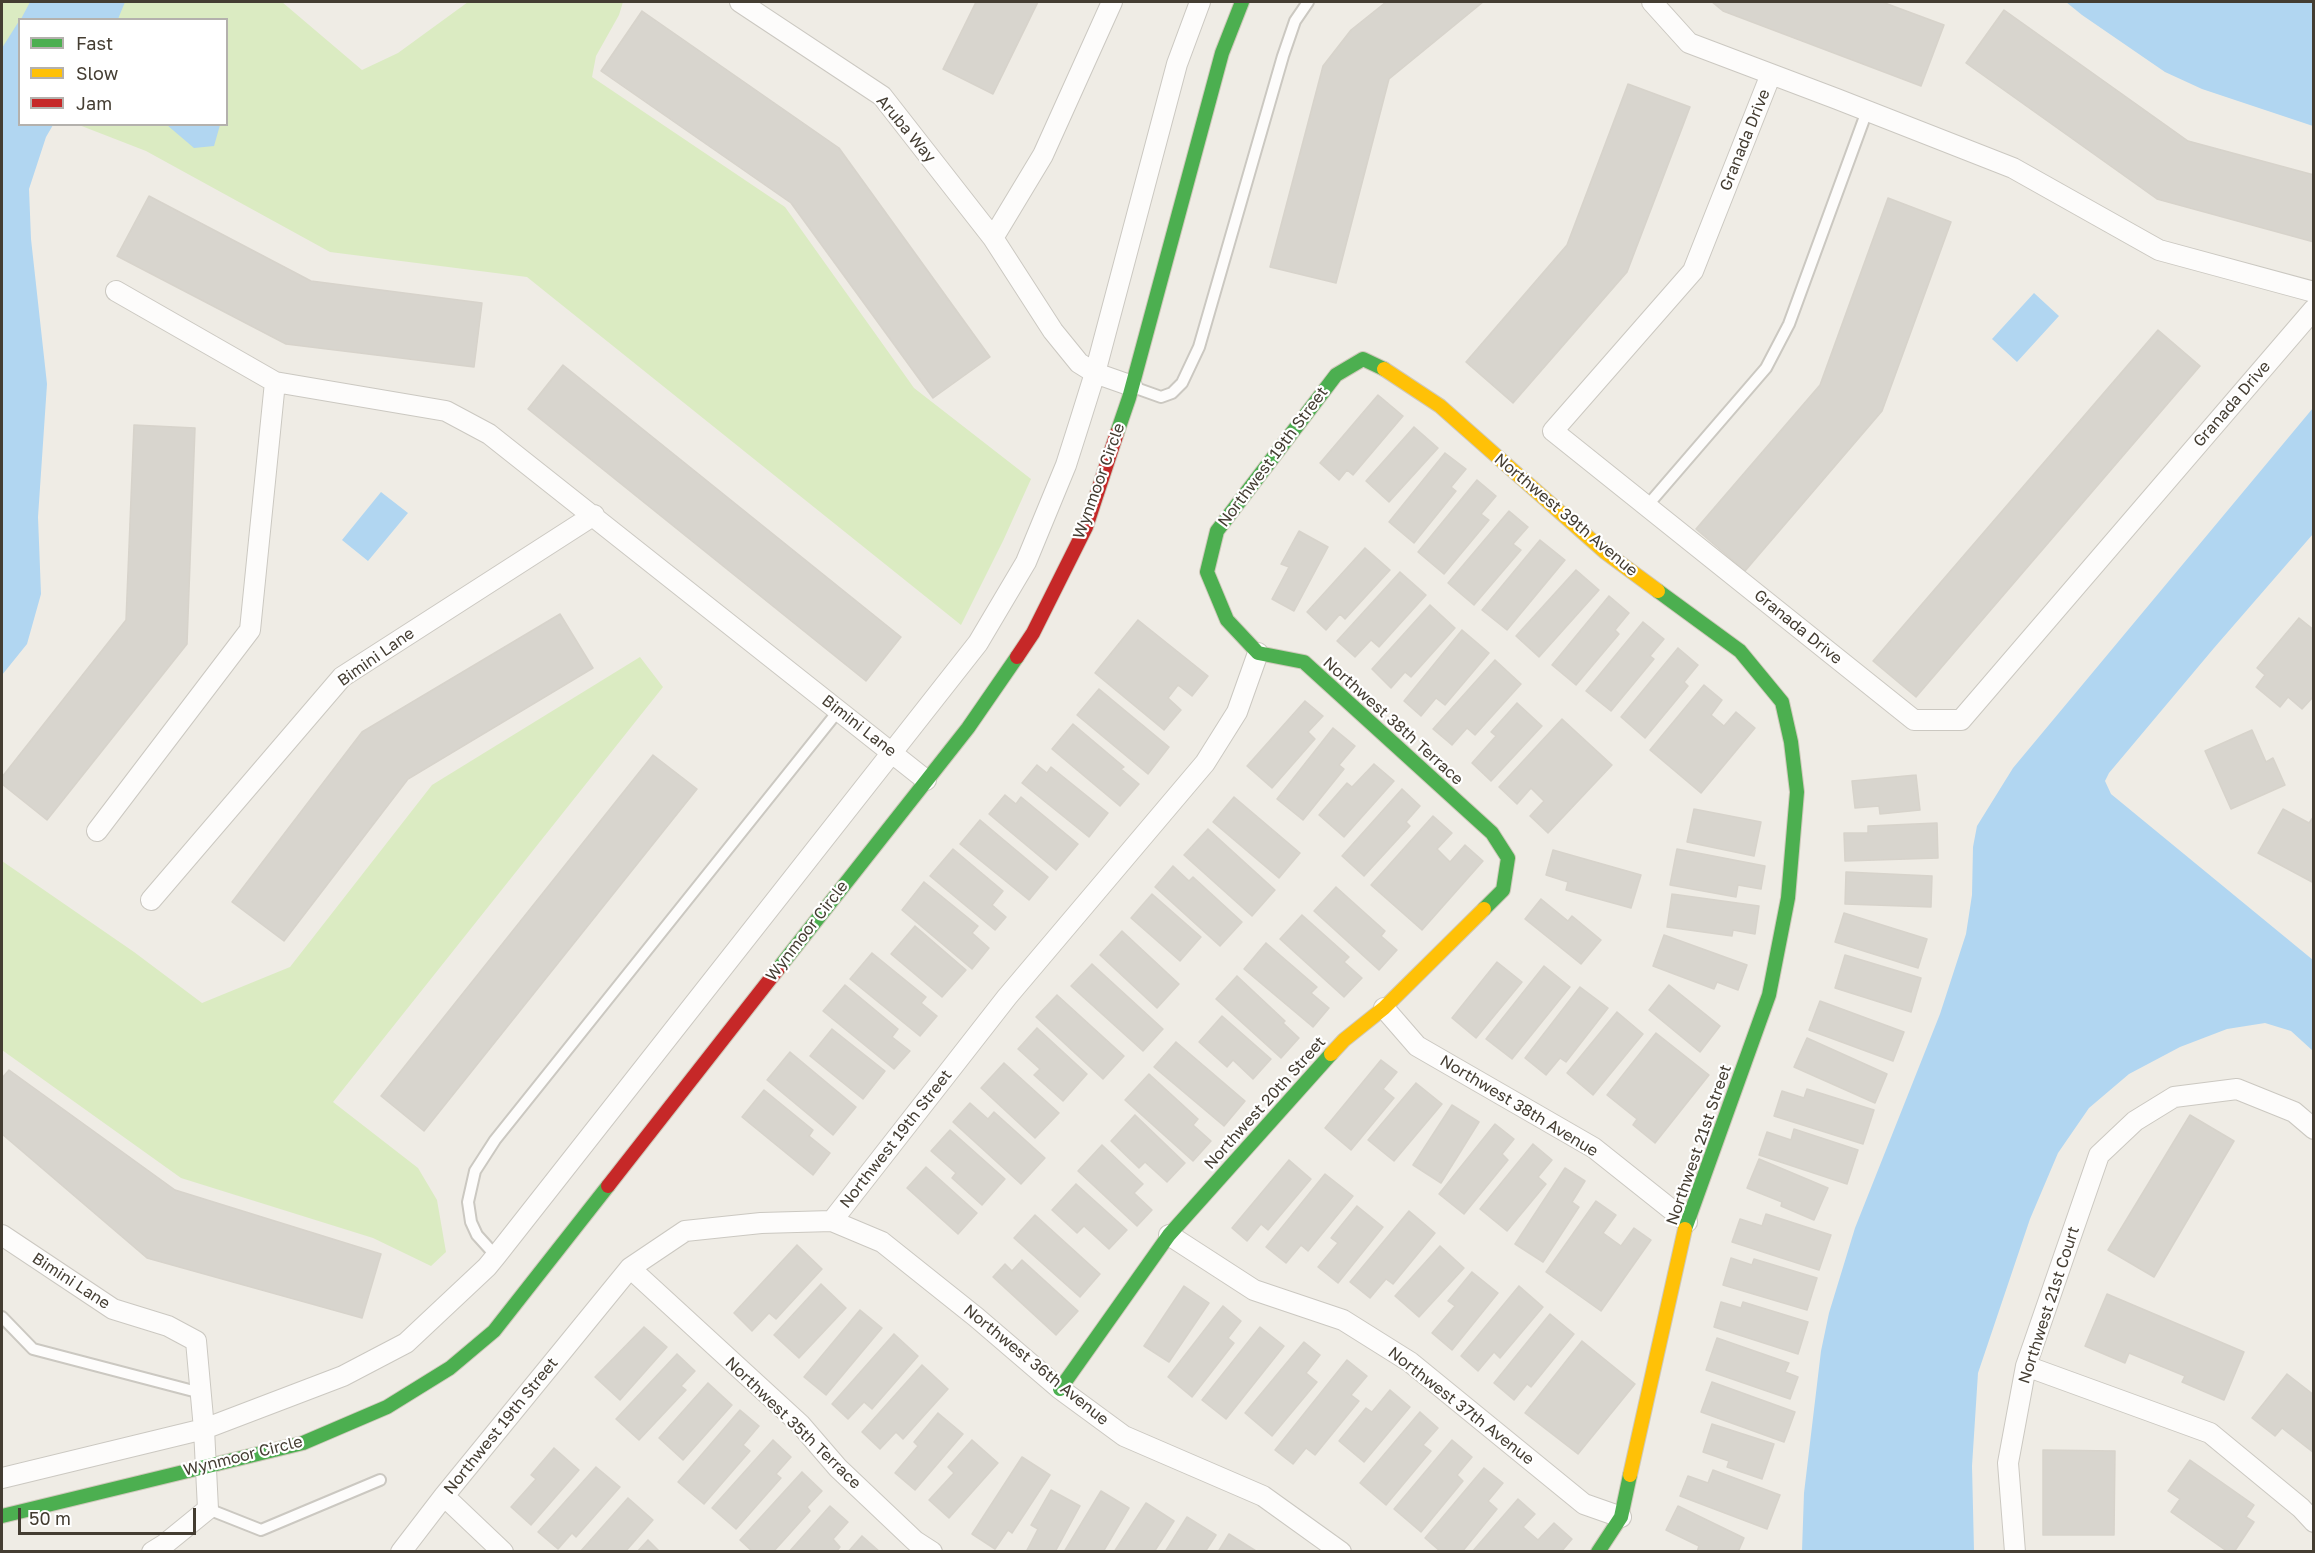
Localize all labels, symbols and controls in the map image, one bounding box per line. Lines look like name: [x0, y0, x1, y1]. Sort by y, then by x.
legend: [18, 18, 228, 126]
text: Fast: [76, 32, 113, 54]
text: Slow: [76, 62, 118, 84]
street label: Granada Drive: [1716, 86, 1774, 194]
street label: Aruba Way: [872, 91, 940, 167]
text: Jam: [76, 92, 112, 114]
street label: Granada Drive: [2189, 357, 2275, 451]
street label: Northwest 19th Street: [1214, 383, 1332, 531]
street label: Wynmoor Circle: [1069, 420, 1129, 542]
street label: Northwest 39th Avenue: [1490, 449, 1642, 581]
street label: Granada Drive: [1750, 586, 1846, 668]
street label: Bimini Lane: [334, 624, 418, 690]
street label: Northwest 38th Terrace: [1319, 653, 1467, 789]
street label: Bimini Lane: [818, 691, 900, 761]
street label: Wynmoor Circle: [762, 877, 852, 985]
street label: Northwest 20th Street: [1200, 1033, 1330, 1173]
street label: Northwest 38th Avenue: [1436, 1051, 1602, 1161]
street label: Northwest 21st Street: [1662, 1062, 1736, 1228]
street label: Northwest 19th Street: [836, 1066, 956, 1212]
street label: Northwest 21st Court: [2014, 1224, 2084, 1386]
street label: Bimini Lane: [28, 1249, 114, 1313]
street label: Northwest 36th Avenue: [960, 1301, 1112, 1429]
street label: Northwest 37th Avenue: [1384, 1343, 1538, 1469]
street label: Northwest 35th Terrace: [721, 1353, 865, 1493]
street label: Northwest 19th Street: [440, 1354, 562, 1498]
street label: Wynmoor Circle: [182, 1432, 304, 1480]
scale bar: [21, 1496, 200, 1534]
text: 50 m: [29, 1507, 71, 1529]

